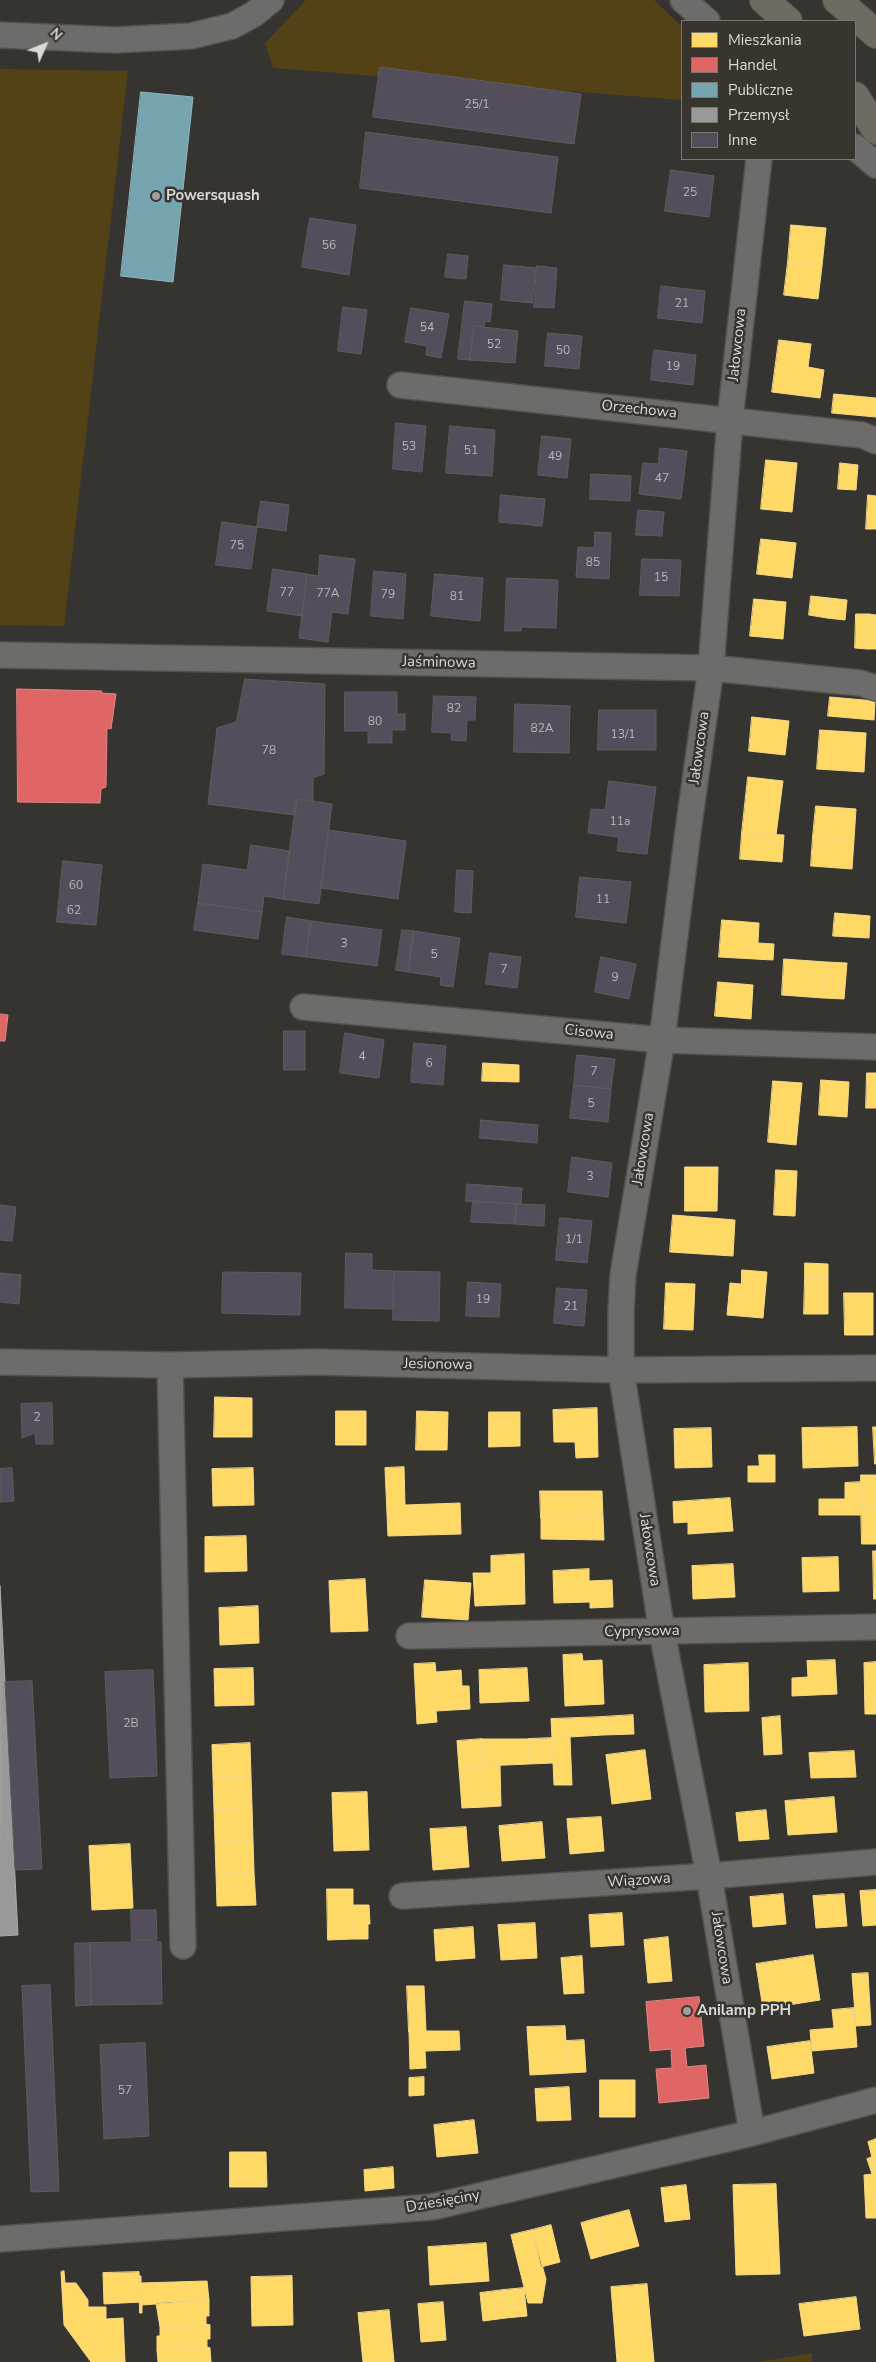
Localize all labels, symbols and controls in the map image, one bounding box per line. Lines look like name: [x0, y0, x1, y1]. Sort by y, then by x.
north arrow: [20, 20, 70, 70]
legend: [681, 20, 856, 160]
text: N: [46, 24, 67, 45]
text: Mieszkania: [728, 30, 802, 50]
text: Handel: [728, 55, 777, 75]
text: Publiczne: [728, 80, 793, 100]
house number: 25/1: [465, 98, 489, 112]
text: Przemysł: [728, 105, 790, 125]
text: Inne: [728, 130, 757, 150]
house number: 25: [683, 186, 697, 200]
place label: Powersquash: [166, 187, 260, 205]
marker: Powersquash: [150, 190, 162, 202]
house number: 56: [322, 239, 336, 253]
house number: 21: [675, 297, 689, 311]
street label: Jałowcowa: [725, 308, 751, 382]
house number: 54: [420, 321, 434, 335]
house number: 52: [487, 338, 501, 352]
house number: 50: [556, 344, 570, 358]
house number: 19: [666, 360, 680, 374]
street label: Orzechowa: [600, 397, 678, 423]
house number: 53: [402, 440, 416, 454]
house number: 51: [464, 444, 478, 458]
house number: 49: [548, 450, 562, 464]
house number: 47: [655, 472, 669, 486]
house number: 75: [230, 539, 244, 553]
house number: 85: [586, 556, 600, 570]
house number: 15: [654, 571, 668, 585]
house number: 77: [280, 586, 294, 600]
house number: 77A: [316, 587, 340, 601]
house number: 79: [381, 588, 395, 602]
house number: 81: [450, 590, 464, 604]
street label: Jaśminowa: [402, 653, 476, 673]
house number: 82: [447, 702, 461, 716]
street label: Jałowcowa: [686, 710, 714, 786]
house number: 80: [368, 715, 382, 729]
house number: 82A: [530, 722, 554, 736]
house number: 13/1: [611, 728, 635, 742]
house number: 78: [262, 744, 276, 758]
house number: 11a: [610, 815, 630, 829]
house number: 60: [69, 879, 83, 893]
house number: 11: [596, 893, 610, 907]
house number: 62: [67, 904, 81, 918]
house number: 3: [340, 937, 348, 951]
house number: 5: [430, 948, 438, 962]
house number: 7: [500, 963, 508, 977]
house number: 9: [611, 971, 619, 985]
street label: Cisowa: [563, 1021, 615, 1045]
house number: 4: [358, 1050, 366, 1064]
house number: 6: [425, 1057, 433, 1071]
house number: 7: [590, 1065, 598, 1079]
house number: 5: [587, 1097, 595, 1111]
street label: Jałowcowa: [629, 1111, 659, 1187]
house number: 3: [586, 1170, 594, 1184]
house number: 1/1: [565, 1233, 583, 1247]
house number: 19: [476, 1293, 490, 1307]
house number: 21: [564, 1300, 578, 1314]
street label: Jesionowa: [403, 1355, 473, 1375]
house number: 2: [33, 1411, 41, 1425]
street label: Jałowcowa: [634, 1512, 664, 1588]
street label: Cyprysowa: [604, 1622, 680, 1642]
house number: 2B: [123, 1717, 139, 1731]
street label: Wiązowa: [607, 1870, 671, 1892]
street label: Jałowcowa: [706, 1910, 736, 1986]
place label: Anilamp PPH: [697, 2002, 791, 2020]
marker: Anilamp PPH: [681, 2005, 693, 2017]
house number: 57: [118, 2084, 132, 2098]
street label: Dziesięciny: [405, 2187, 481, 2217]

